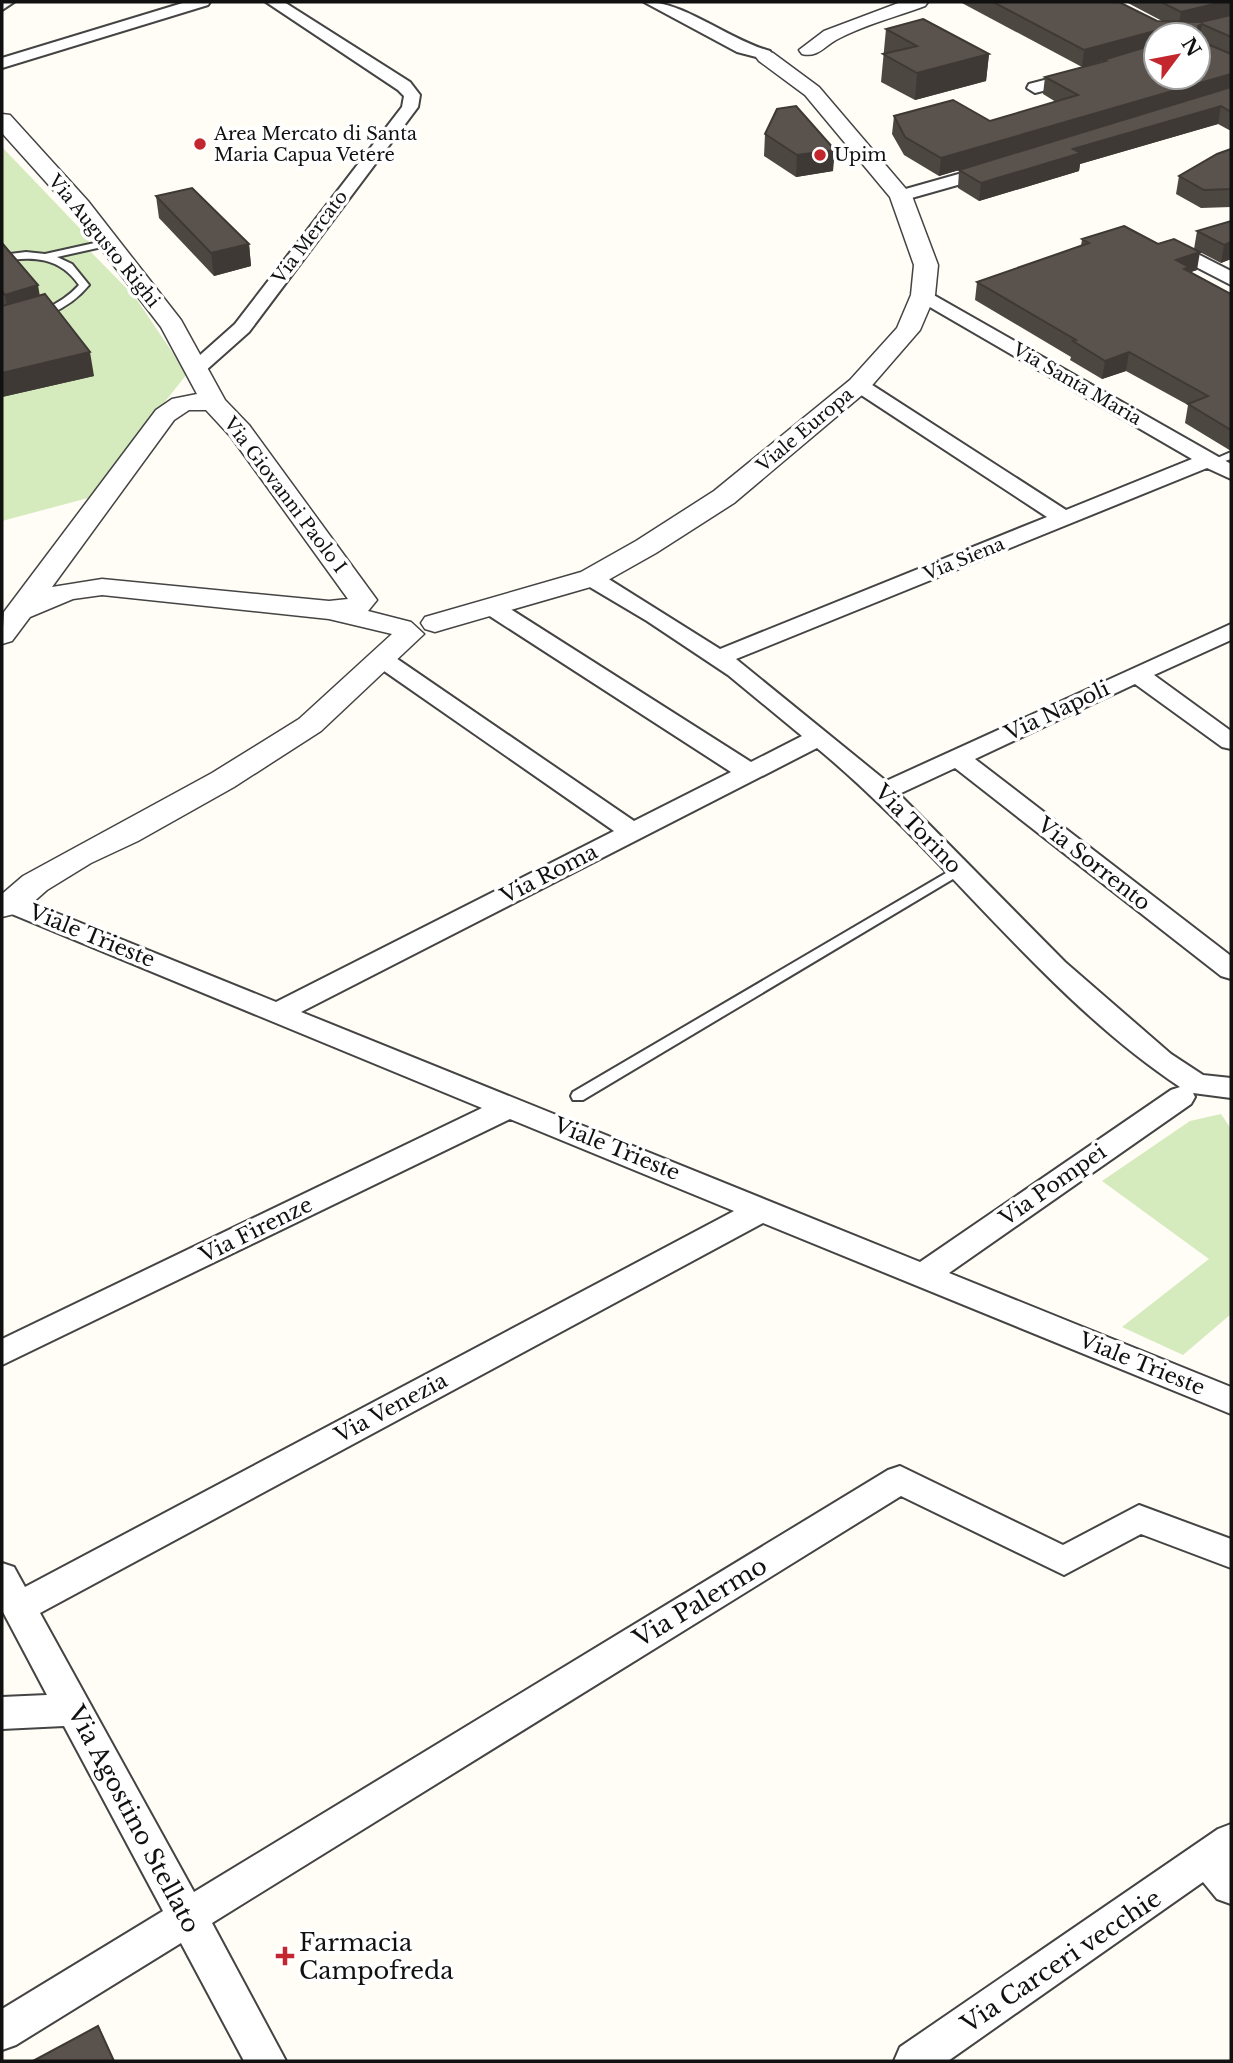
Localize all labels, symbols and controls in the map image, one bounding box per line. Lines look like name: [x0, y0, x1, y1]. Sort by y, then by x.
north arrow: [1142, 21, 1212, 91]
text: N: [1177, 34, 1206, 61]
place label: Area Mercato di Santa Maria Capua Vetere: [213, 123, 417, 166]
marker: Area Mercato di Santa Maria Capua Vetere: [192, 136, 208, 152]
place label: Upim: [834, 144, 887, 166]
marker: Upim: [812, 147, 828, 163]
street label: Via Augusto Righi: [43, 169, 164, 312]
street label: Via Mercato: [267, 186, 352, 289]
street label: Via Santa Maria: [1008, 338, 1145, 430]
street label: Viale Europa: [752, 383, 858, 477]
street label: Via Giovanni Paolo I: [219, 412, 351, 577]
street label: Via Siena: [919, 533, 1008, 586]
street label: Via Napoli: [1000, 675, 1114, 747]
street label: Via Torino: [868, 778, 967, 879]
street label: Via Sorrento: [1032, 811, 1156, 916]
street label: Via Roma: [495, 838, 602, 910]
street label: Viale Trieste: [24, 899, 159, 973]
street label: Viale Trieste: [549, 1112, 684, 1186]
street label: Via Pompei: [994, 1139, 1111, 1232]
street label: Via Firenze: [195, 1192, 317, 1269]
street label: Viale Trieste: [1074, 1327, 1209, 1401]
street label: Via Venezia: [329, 1367, 452, 1449]
street label: Via Palermo: [627, 1551, 772, 1654]
street label: Via Agostino Stellato: [61, 1699, 206, 1938]
street label: Via Carceri vecchie: [955, 1883, 1166, 2039]
place label: Farmacia Campofreda: [299, 1928, 454, 1985]
marker: Farmacia Campofreda: [277, 1948, 293, 1964]

